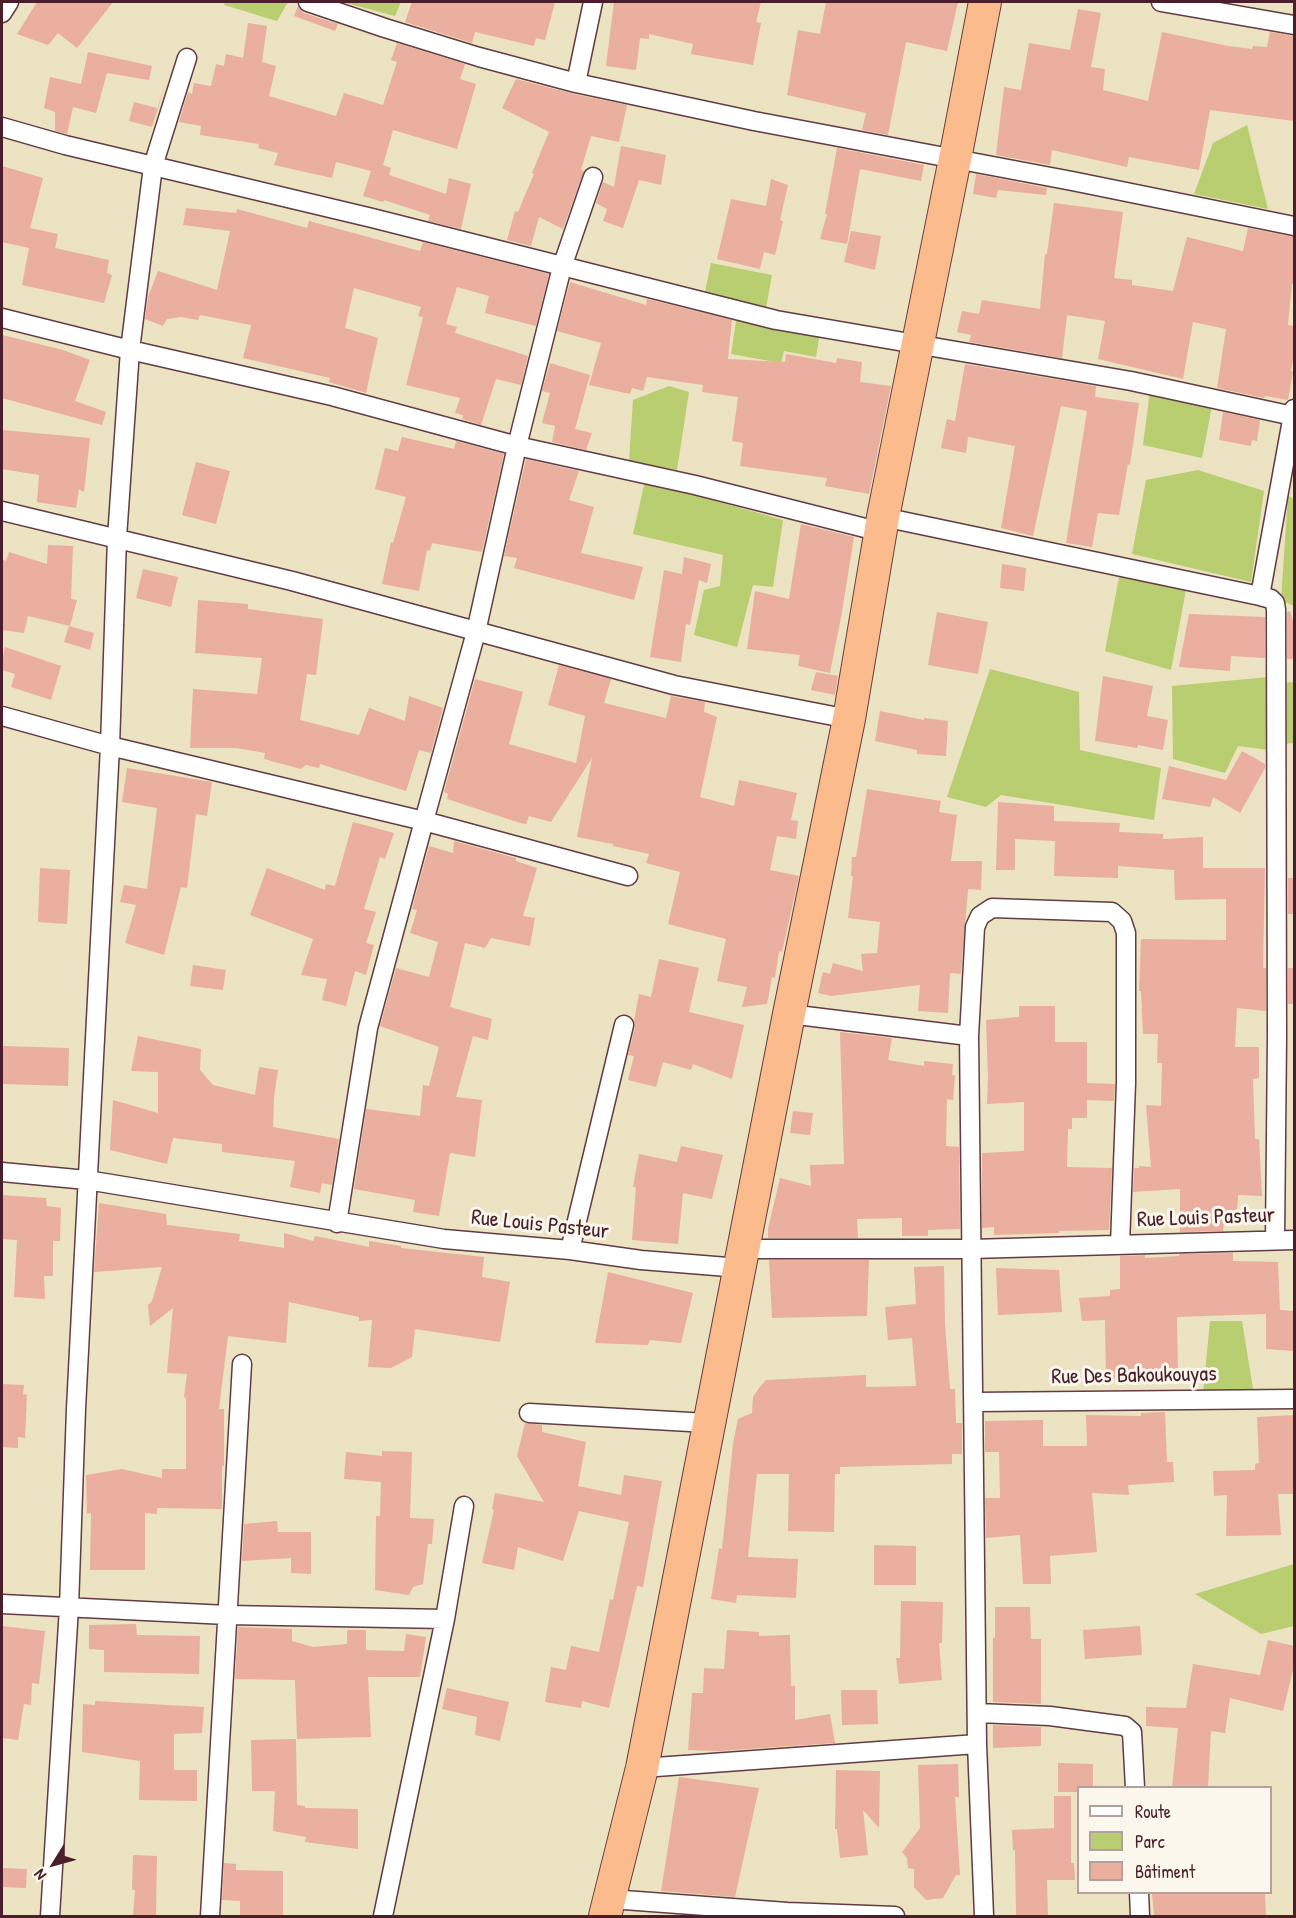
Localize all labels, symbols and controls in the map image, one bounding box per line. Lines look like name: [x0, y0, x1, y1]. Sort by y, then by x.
street label: Rue Louis Pasteur: [1136, 1202, 1276, 1234]
street label: Rue Louis Pasteur: [470, 1205, 610, 1245]
street label: Rue Des Bakoukouyas: [1051, 1361, 1217, 1391]
legend: [1077, 1786, 1272, 1894]
text: Route: [1135, 1799, 1171, 1824]
text: Parc: [1135, 1829, 1165, 1854]
north arrow: [24, 1834, 84, 1894]
text: Bâtiment: [1135, 1859, 1195, 1884]
text: N: [28, 1865, 51, 1885]

